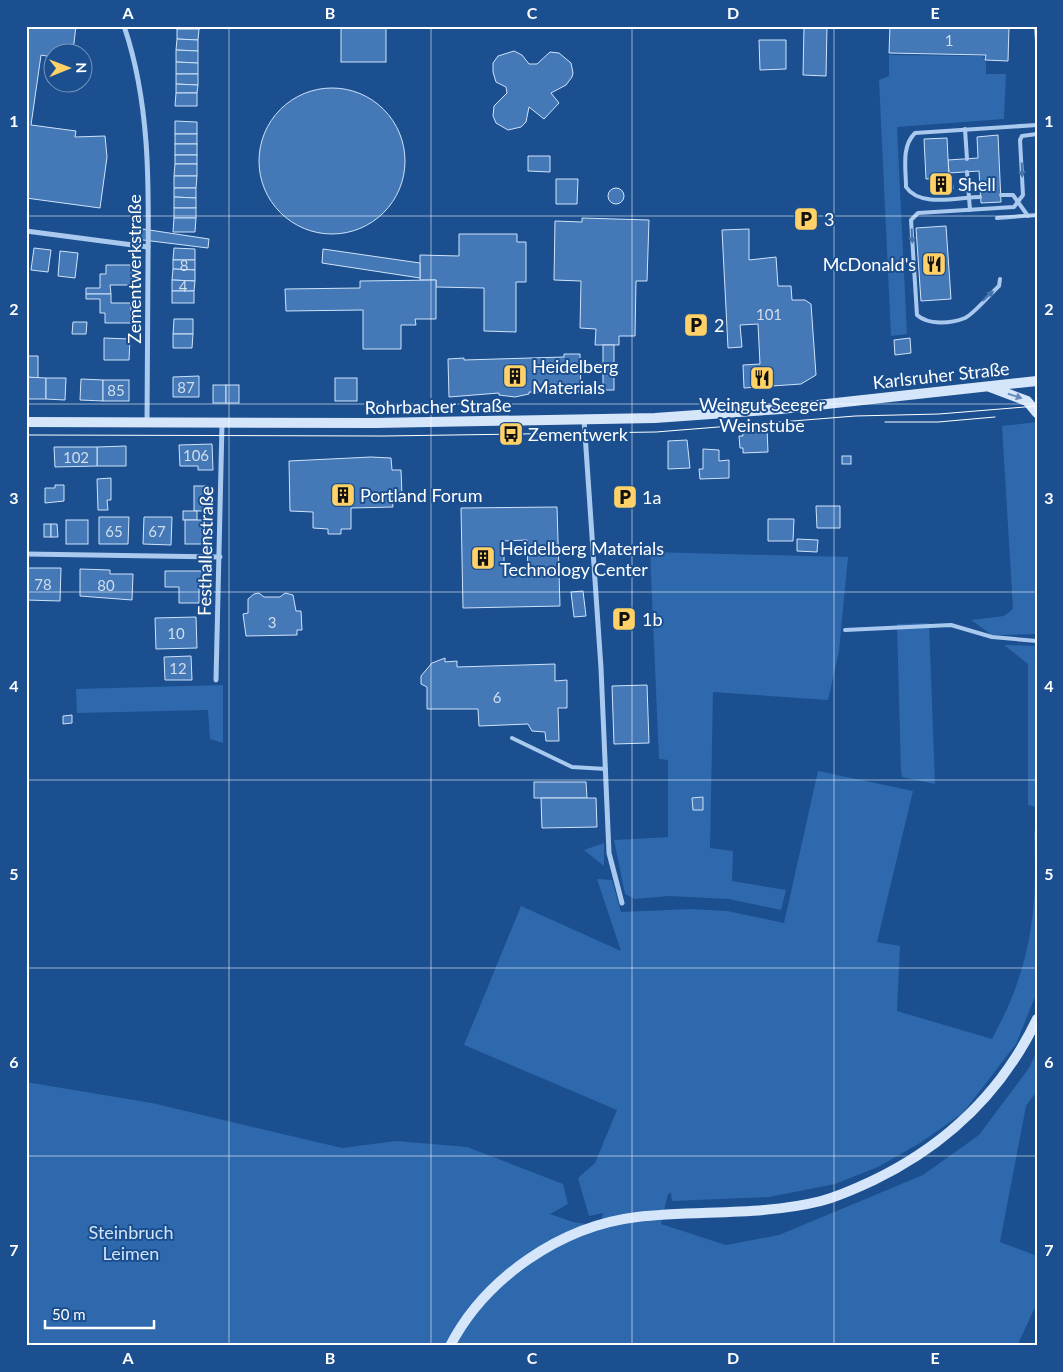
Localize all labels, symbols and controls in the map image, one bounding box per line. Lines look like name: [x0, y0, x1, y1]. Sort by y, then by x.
text: A: [121, 3, 134, 22]
text: B: [325, 3, 335, 22]
text: C: [527, 3, 538, 22]
text: D: [727, 3, 739, 22]
text: E: [930, 3, 940, 22]
house number: 1: [945, 31, 953, 49]
north arrow: [42, 42, 92, 92]
text: N: [73, 62, 90, 73]
text: 1: [9, 111, 19, 130]
text: 1: [1044, 111, 1054, 130]
one-way arrow: [1018, 162, 1026, 178]
building icon: Shell: [928, 171, 954, 197]
place label: Shell: [958, 173, 996, 195]
street label: Zementwerkstraße: [123, 194, 145, 344]
parking icon: 3: [793, 206, 819, 232]
place label: 3: [824, 208, 834, 230]
one-way arrow: [909, 228, 917, 244]
restaurant icon: McDonald's: [921, 251, 947, 277]
place label: McDonald's: [823, 253, 916, 275]
house number: 8: [180, 256, 188, 274]
house number: 4: [179, 277, 188, 295]
one-way arrow: [982, 290, 994, 302]
text: 2: [9, 299, 19, 318]
text: 2: [1044, 299, 1054, 318]
house number: 101: [756, 305, 782, 323]
parking icon: 2: [683, 312, 709, 338]
place label: 2: [714, 314, 724, 336]
place label: Heidelberg Materials: [532, 355, 618, 398]
street label: Karlsruher Straße: [872, 357, 1010, 393]
building icon: Heidelberg Materials: [502, 363, 528, 389]
restaurant icon: Weingut Seeger Weinstube: [749, 365, 775, 391]
house number: 87: [177, 378, 195, 396]
house number: 85: [107, 381, 125, 399]
place label: Weingut Seeger Weinstube: [699, 393, 825, 436]
one-way arrow: [1008, 393, 1023, 401]
street label: Rohrbacher Straße: [365, 394, 511, 418]
bus stop icon: Zementwerk: [498, 421, 524, 447]
place label: Zementwerk: [528, 423, 629, 445]
house number: 106: [183, 446, 209, 464]
house number: 102: [63, 448, 89, 466]
building icon: Portland Forum: [330, 482, 356, 508]
place label: Portland Forum: [360, 484, 482, 506]
parking icon: 1a: [612, 484, 638, 510]
street label: Festhallenstraße: [193, 486, 217, 616]
place label: 1a: [642, 486, 661, 508]
text: 3: [9, 488, 19, 507]
text: 3: [1044, 488, 1054, 507]
house number: 65: [105, 522, 123, 540]
house number: 67: [148, 522, 166, 540]
place label: Heidelberg Materials Technology Center: [500, 537, 664, 580]
building icon: Heidelberg Materials Technology Center: [470, 545, 496, 571]
house number: 78: [34, 575, 52, 593]
house number: 80: [97, 576, 115, 594]
parking icon: 1b: [611, 606, 637, 632]
place label: 1b: [642, 608, 663, 630]
house number: 3: [268, 613, 276, 631]
house number: 10: [167, 624, 185, 642]
house number: 12: [169, 659, 187, 677]
text: 4: [9, 676, 19, 695]
text: 4: [1044, 676, 1054, 695]
house number: 6: [493, 688, 502, 706]
text: 5: [9, 864, 19, 883]
text: 5: [1044, 864, 1054, 883]
text: 6: [9, 1052, 19, 1071]
text: 6: [1044, 1052, 1054, 1071]
park label: Steinbruch Leimen: [89, 1221, 173, 1264]
text: 7: [9, 1240, 19, 1259]
text: 7: [1044, 1240, 1054, 1259]
scale bar: [45, 1297, 154, 1329]
text: 50 m: [52, 1305, 86, 1323]
text: A: [121, 1348, 134, 1367]
text: B: [325, 1348, 335, 1367]
text: C: [527, 1348, 538, 1367]
text: D: [727, 1348, 739, 1367]
text: E: [930, 1348, 940, 1367]

